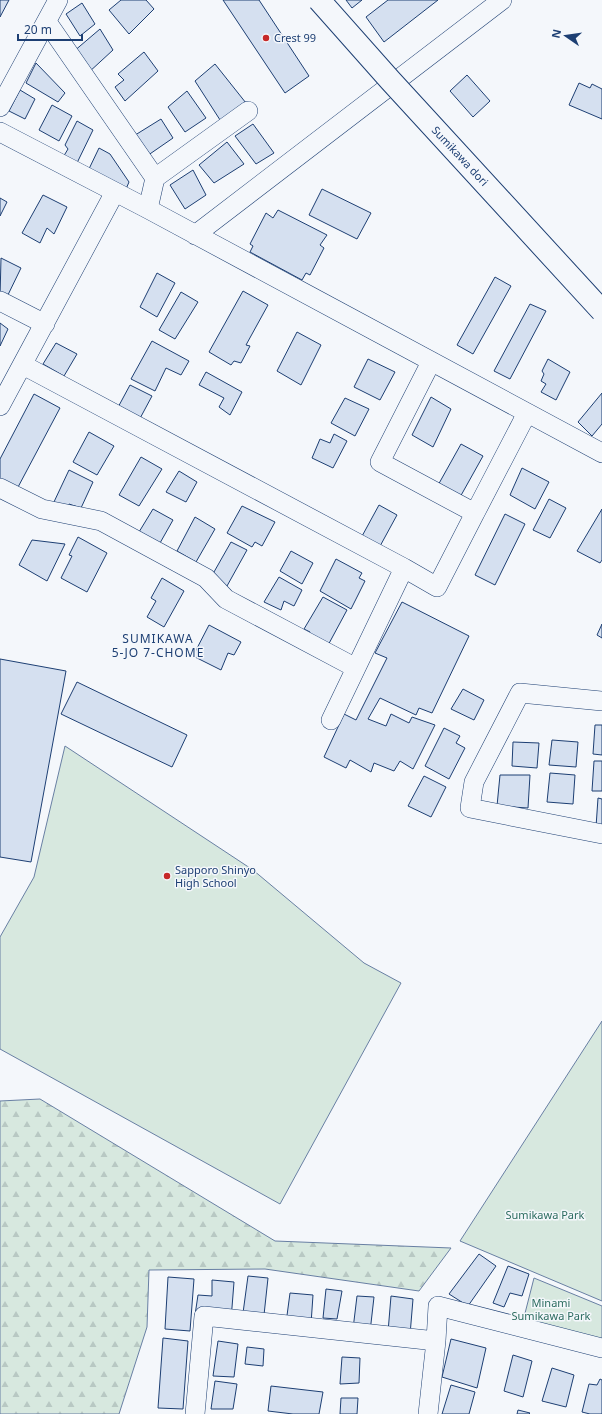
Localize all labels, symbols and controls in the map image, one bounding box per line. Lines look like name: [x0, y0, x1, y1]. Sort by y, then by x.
scale bar: [18, 16, 82, 42]
north arrow: [546, 16, 586, 56]
text: 20 m: [24, 21, 52, 38]
text: N: [547, 28, 564, 40]
place label: Crest 99: [274, 30, 316, 45]
marker: Crest 99: [261, 33, 271, 43]
street label: Sumikawa dori: [429, 123, 492, 189]
district label: SUMIKAWA 5-JO 7-CHOME: [112, 630, 204, 661]
place label: Sapporo Shinyo High School: [175, 862, 256, 890]
marker: Sapporo Shinyo High School: [162, 871, 172, 881]
park label: Sumikawa Park: [506, 1207, 585, 1222]
park label: Minami Sumikawa Park: [512, 1295, 591, 1323]

